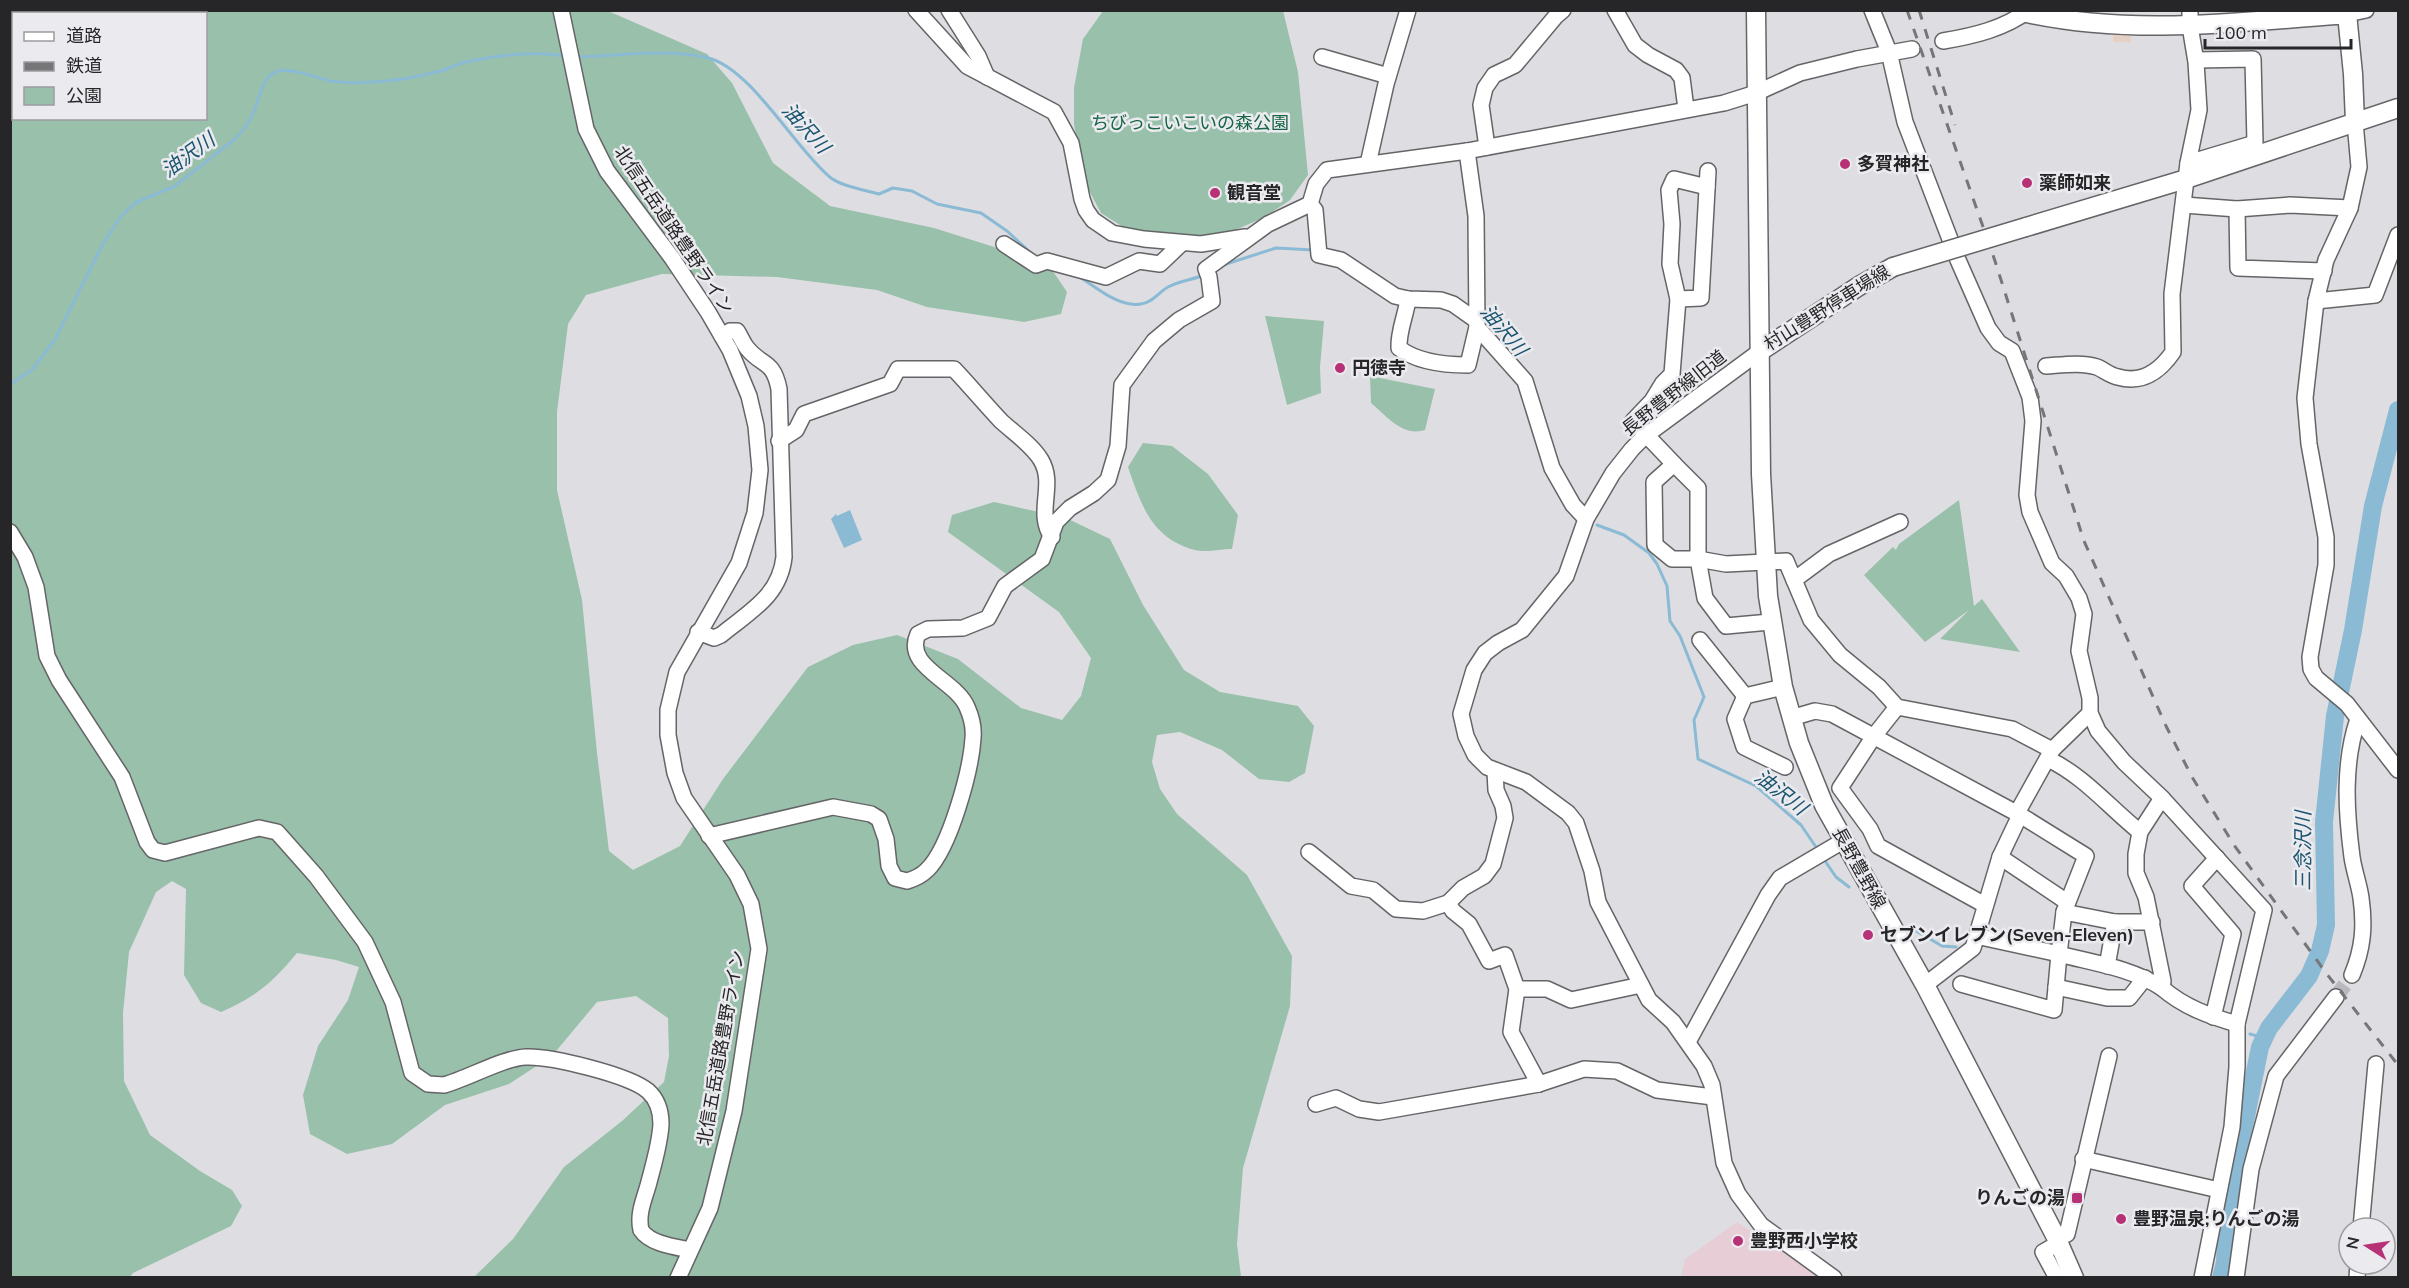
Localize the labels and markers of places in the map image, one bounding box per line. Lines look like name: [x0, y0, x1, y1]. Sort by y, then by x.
place label: 多賀神社: [1857, 152, 1929, 175]
marker: 多賀神社: [1838, 157, 1852, 171]
place label: 薬師如来: [2039, 171, 2111, 194]
marker: 薬師如来: [2020, 176, 2034, 190]
place label: 観音堂: [1227, 181, 1281, 204]
marker: 観音堂: [1208, 186, 1222, 200]
place label: 円徳寺: [1352, 356, 1406, 379]
marker: 円徳寺: [1333, 361, 1347, 375]
place label: セブンイレブン(Seven-Eleven): [1880, 923, 2134, 946]
marker: セブンイレブン(Seven-Eleven): [1861, 928, 1875, 942]
place label: りんごの湯: [1975, 1186, 2065, 1209]
marker: りんごの湯: [2070, 1191, 2084, 1205]
place label: 豊野温泉;りんごの湯: [2133, 1207, 2299, 1230]
marker: 豊野温泉;りんごの湯: [2114, 1212, 2128, 1226]
place label: 豊野西小学校: [1750, 1229, 1858, 1252]
marker: 豊野西小学校: [1731, 1234, 1745, 1248]

